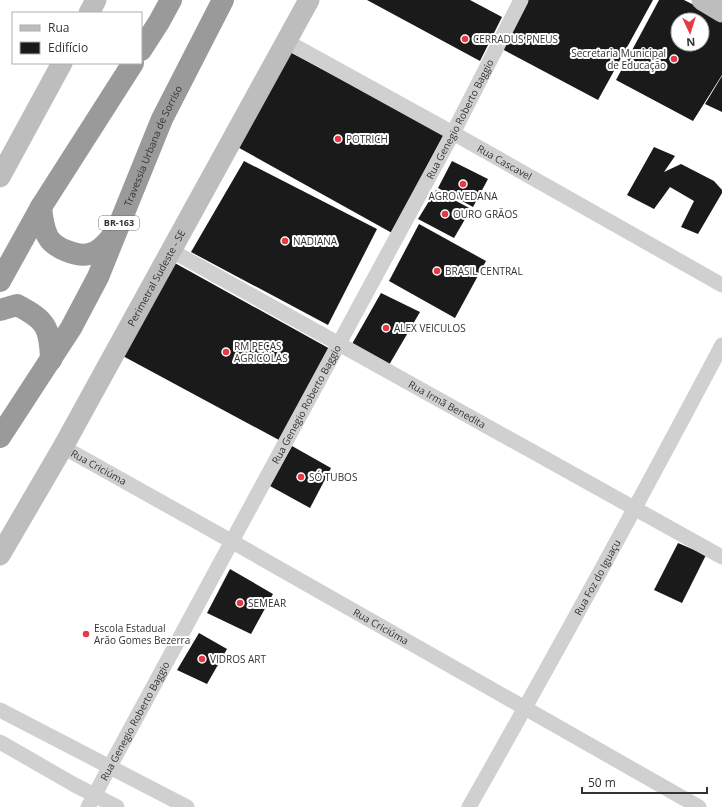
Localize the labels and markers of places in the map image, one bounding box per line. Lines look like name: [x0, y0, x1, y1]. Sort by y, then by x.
place label: CERRADUS PNEUS: [473, 32, 558, 46]
marker: CERRADUS PNEUS: [460, 34, 470, 44]
place label: Secretaria Municipal de Educação: [571, 46, 666, 72]
marker: Secretaria Municipal de Educação: [669, 54, 679, 64]
place label: POTRICH: [346, 132, 388, 146]
marker: POTRICH: [333, 134, 343, 144]
marker: AGRO VEDANA: [458, 179, 468, 189]
place label: AGRO VEDANA: [428, 189, 498, 203]
place label: OURO GRÃOS: [453, 207, 518, 221]
marker: OURO GRÃOS: [440, 209, 450, 219]
place label: NADIANA: [293, 234, 338, 248]
marker: NADIANA: [280, 236, 290, 246]
place label: BRASIL CENTRAL: [445, 264, 523, 278]
marker: BRASIL CENTRAL: [432, 266, 442, 276]
place label: ALEX VEICULOS: [394, 321, 466, 335]
marker: ALEX VEICULOS: [381, 323, 391, 333]
place label: RM PEÇAS AGRICOLAS: [234, 339, 288, 365]
marker: RM PEÇAS AGRICOLAS: [221, 347, 231, 357]
place label: SÓ TUBOS: [309, 470, 357, 484]
marker: SÓ TUBOS: [296, 472, 306, 482]
place label: SEMEAR: [248, 596, 286, 610]
marker: SEMEAR: [235, 598, 245, 608]
place label: Escola Estadual Arão Gomes Bezerra: [94, 621, 190, 647]
marker: Escola Estadual Arão Gomes Bezerra: [81, 629, 91, 639]
place label: VIDROS ART: [210, 652, 267, 666]
marker: VIDROS ART: [197, 654, 207, 664]

